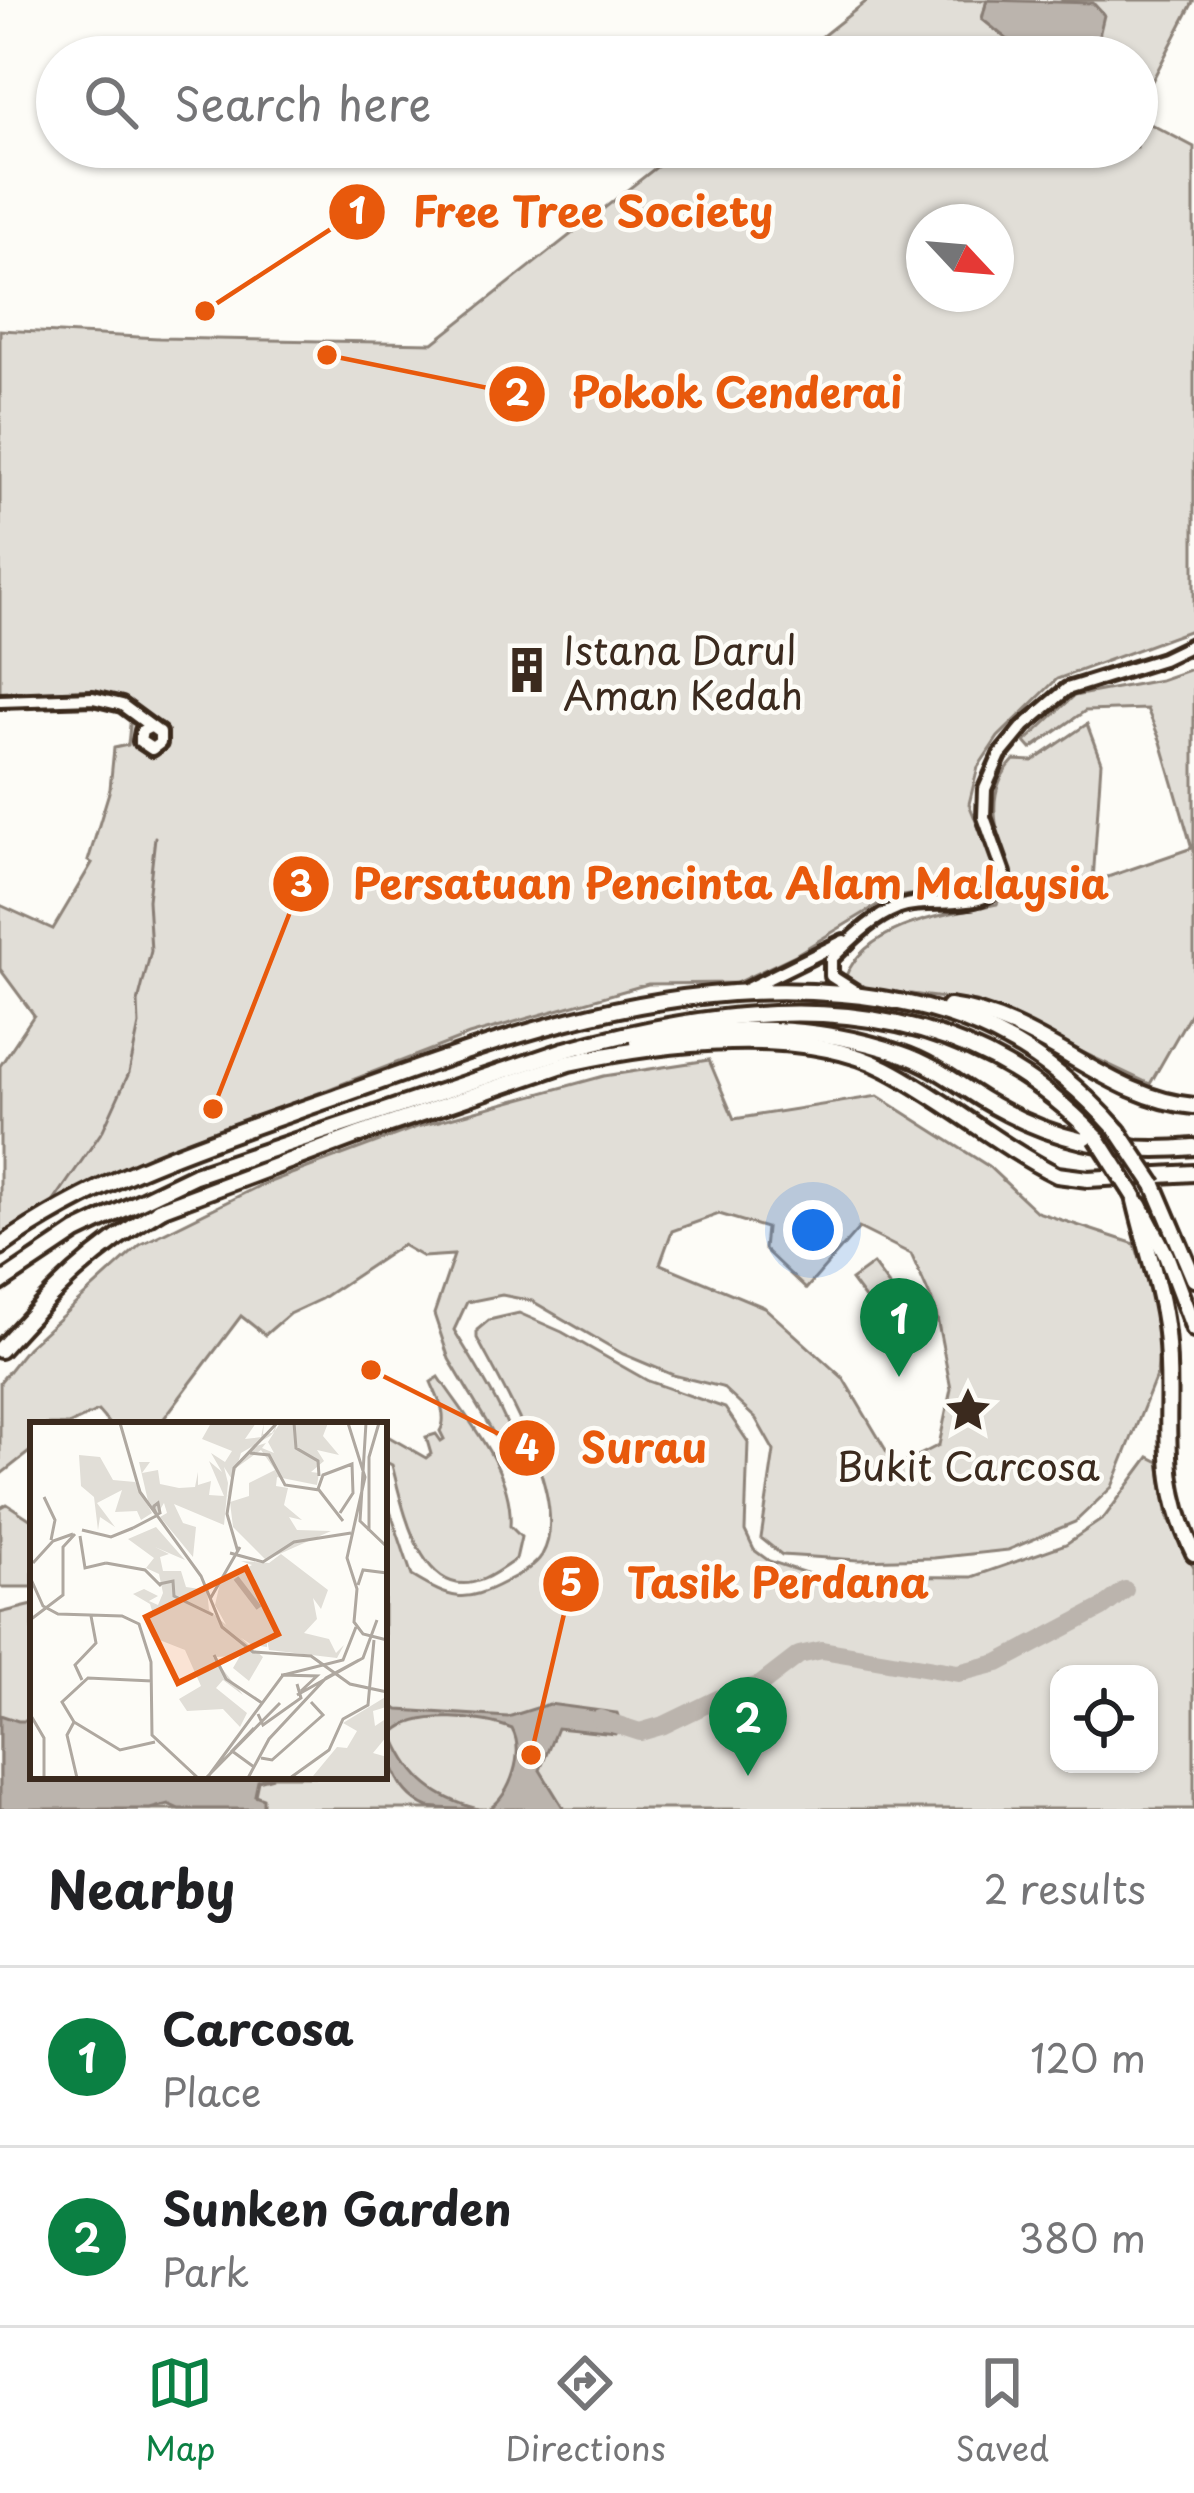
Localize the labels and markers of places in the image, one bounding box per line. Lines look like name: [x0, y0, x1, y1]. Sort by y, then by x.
callout: Free Tree Society: [327, 173, 800, 251]
callout: Pokok Cenderai: [487, 355, 927, 433]
place label: Istana Darul Aman Kedah: [563, 619, 803, 723]
building icon: Istana Darul Aman Kedah: [502, 645, 552, 695]
callout: Persatuan Pencinta Alam Malaysia: [271, 845, 1132, 923]
pin: 1: [860, 1278, 938, 1377]
place icon: Bukit Carcosa: [943, 1385, 993, 1435]
callout: Surau: [497, 1409, 731, 1487]
place label: Bukit Carcosa: [836, 1435, 1101, 1494]
callout: Tasik Perdana: [541, 1545, 956, 1623]
pin: 2: [709, 1677, 787, 1776]

